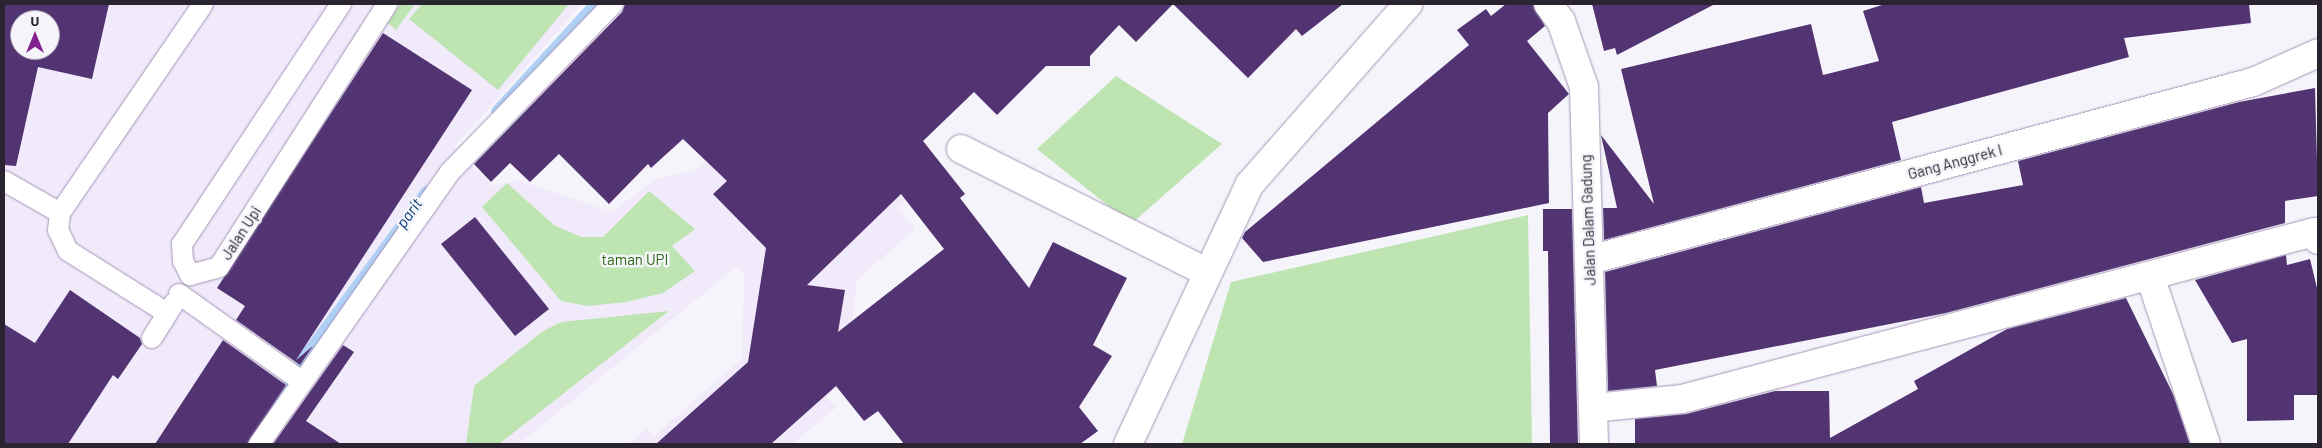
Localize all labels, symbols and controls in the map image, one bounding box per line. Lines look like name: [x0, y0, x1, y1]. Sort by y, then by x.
north arrow: [10, 10, 60, 60]
text: U: [31, 12, 39, 29]
street label: Gang Anggrek I: [1906, 141, 2004, 183]
street label: Jalan Dalam Gadung: [1577, 154, 1599, 286]
water label: parit: [392, 194, 426, 232]
street label: Jalan Upi: [217, 203, 265, 263]
park label: taman UPI: [602, 251, 668, 269]

